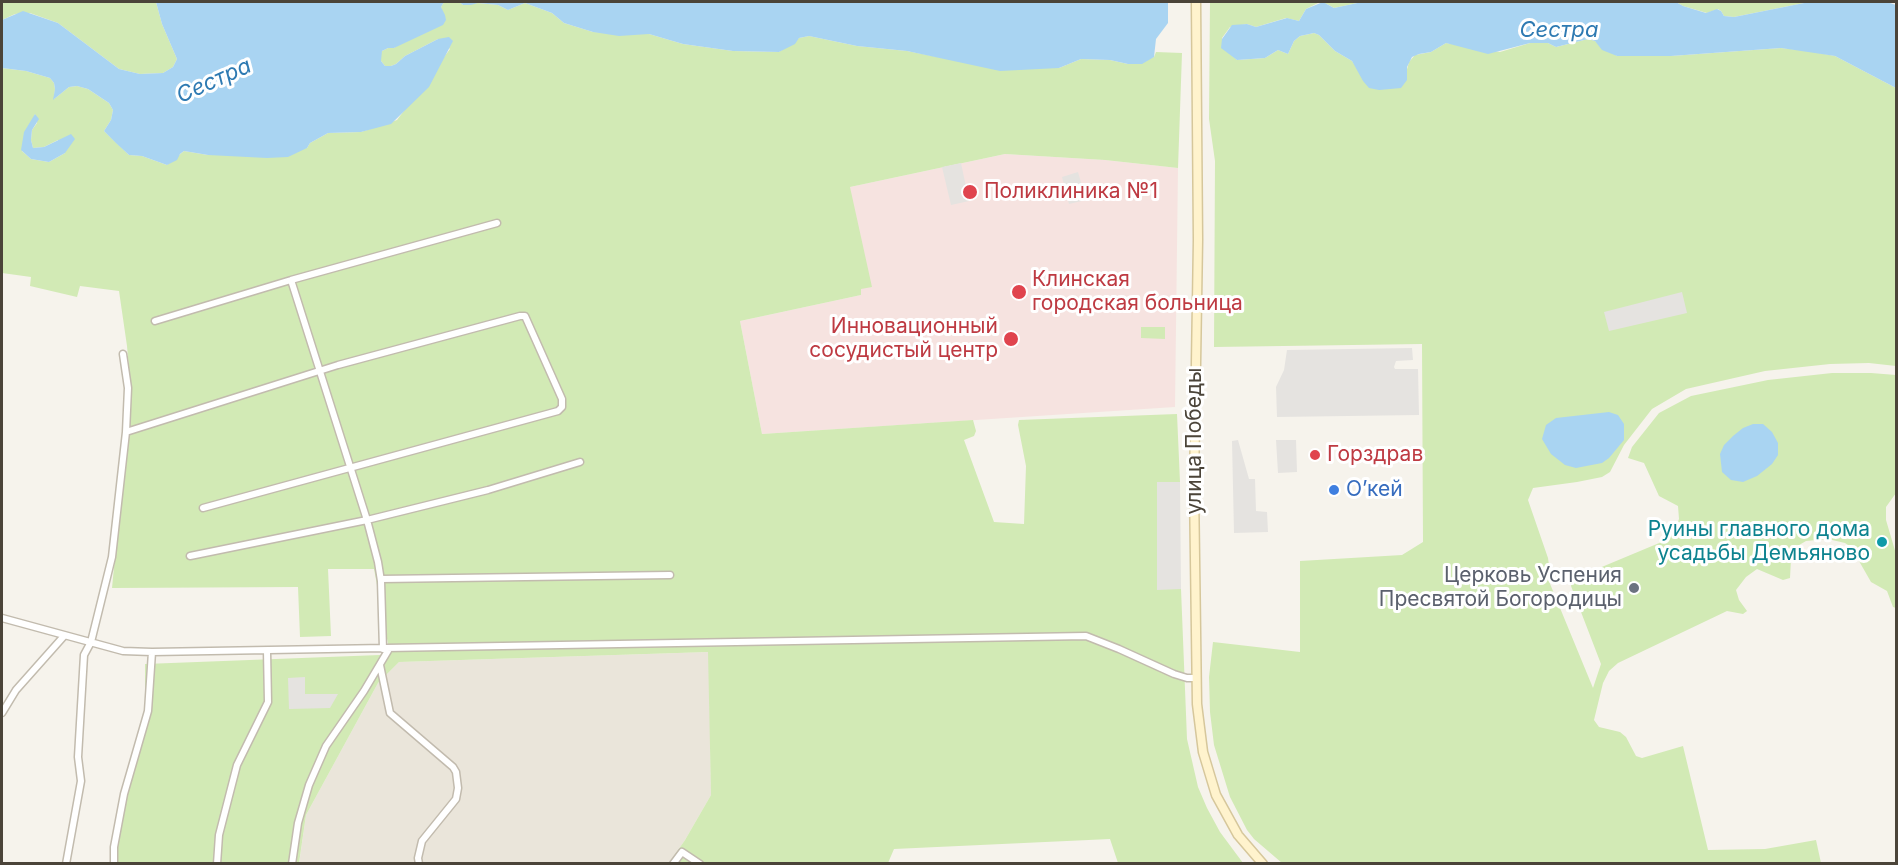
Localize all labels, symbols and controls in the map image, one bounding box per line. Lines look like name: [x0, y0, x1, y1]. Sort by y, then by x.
water label: Сестра: [1519, 17, 1599, 43]
water label: Сестра: [172, 53, 256, 109]
place label: Поликлиника №1: [984, 179, 1158, 205]
marker: Поликлиника №1: [961, 183, 979, 201]
place label: Клинская городская больница: [1032, 267, 1243, 317]
marker: Клинская городская больница: [1010, 283, 1028, 301]
place label: Инновационный сосудистый центр: [809, 314, 998, 364]
marker: Инновационный сосудистый центр: [1002, 330, 1020, 348]
street label: улица Победы: [1182, 367, 1208, 515]
place label: Горздрав: [1327, 442, 1423, 468]
marker: Горздрав: [1308, 448, 1322, 462]
place label: О’кей: [1346, 477, 1403, 503]
marker: О’кей: [1327, 483, 1341, 497]
place label: Руины главного дома усадьбы Демьяново: [1648, 517, 1870, 567]
marker: Руины главного дома усадьбы Демьяново: [1875, 535, 1889, 549]
place label: Церковь Успения Пресвятой Богородицы: [1379, 563, 1622, 613]
marker: Церковь Успения Пресвятой Богородицы: [1627, 581, 1641, 595]

